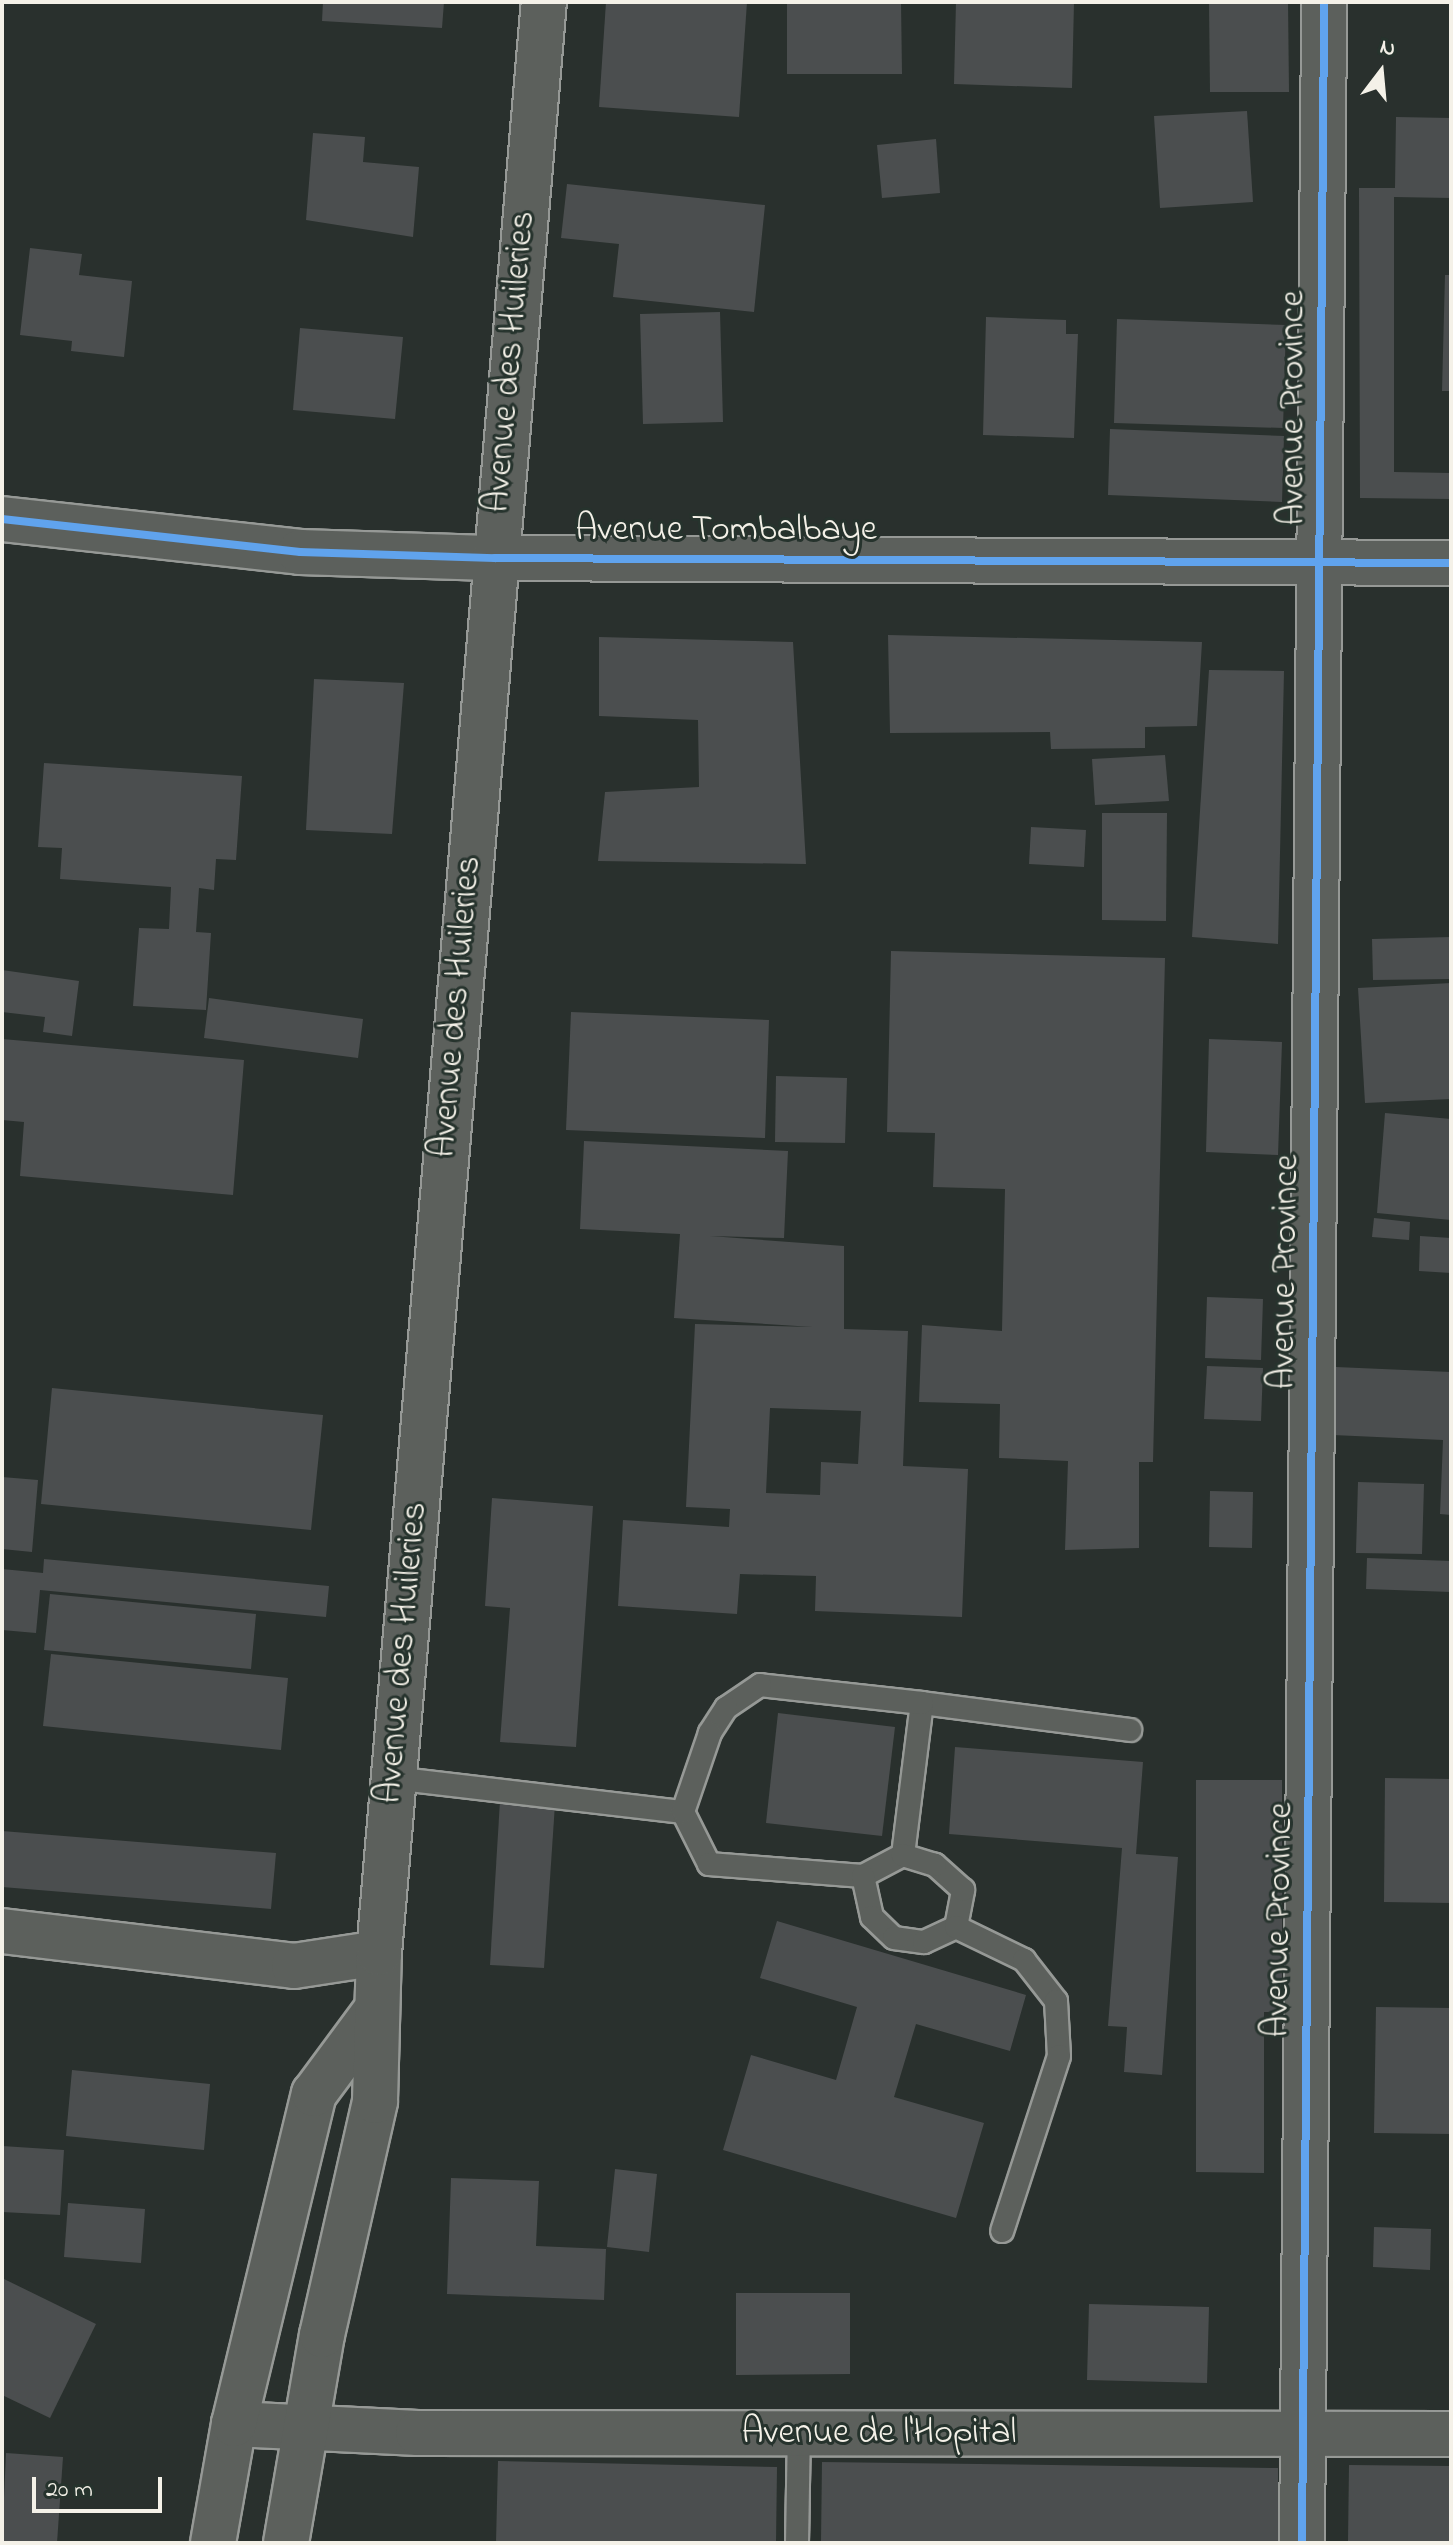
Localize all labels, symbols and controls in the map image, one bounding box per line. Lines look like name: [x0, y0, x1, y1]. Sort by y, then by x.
text: N: [1376, 31, 1399, 66]
north arrow: [1341, 32, 1421, 112]
street label: Avenue des Huileries: [476, 209, 546, 515]
street label: Avenue Province: [1272, 290, 1316, 526]
street label: Avenue Tombalbaye: [575, 509, 877, 553]
street label: Avenue des Huileries: [422, 854, 492, 1160]
street label: Avenue Province: [1262, 1154, 1310, 1390]
street label: Avenue des Huileries: [368, 1500, 438, 1806]
street label: Avenue Province: [1256, 1802, 1304, 2038]
street label: Avenue de l'Hopital: [741, 2412, 1017, 2456]
scale bar: [36, 2461, 166, 2511]
text: 20 m: [46, 2473, 93, 2508]

